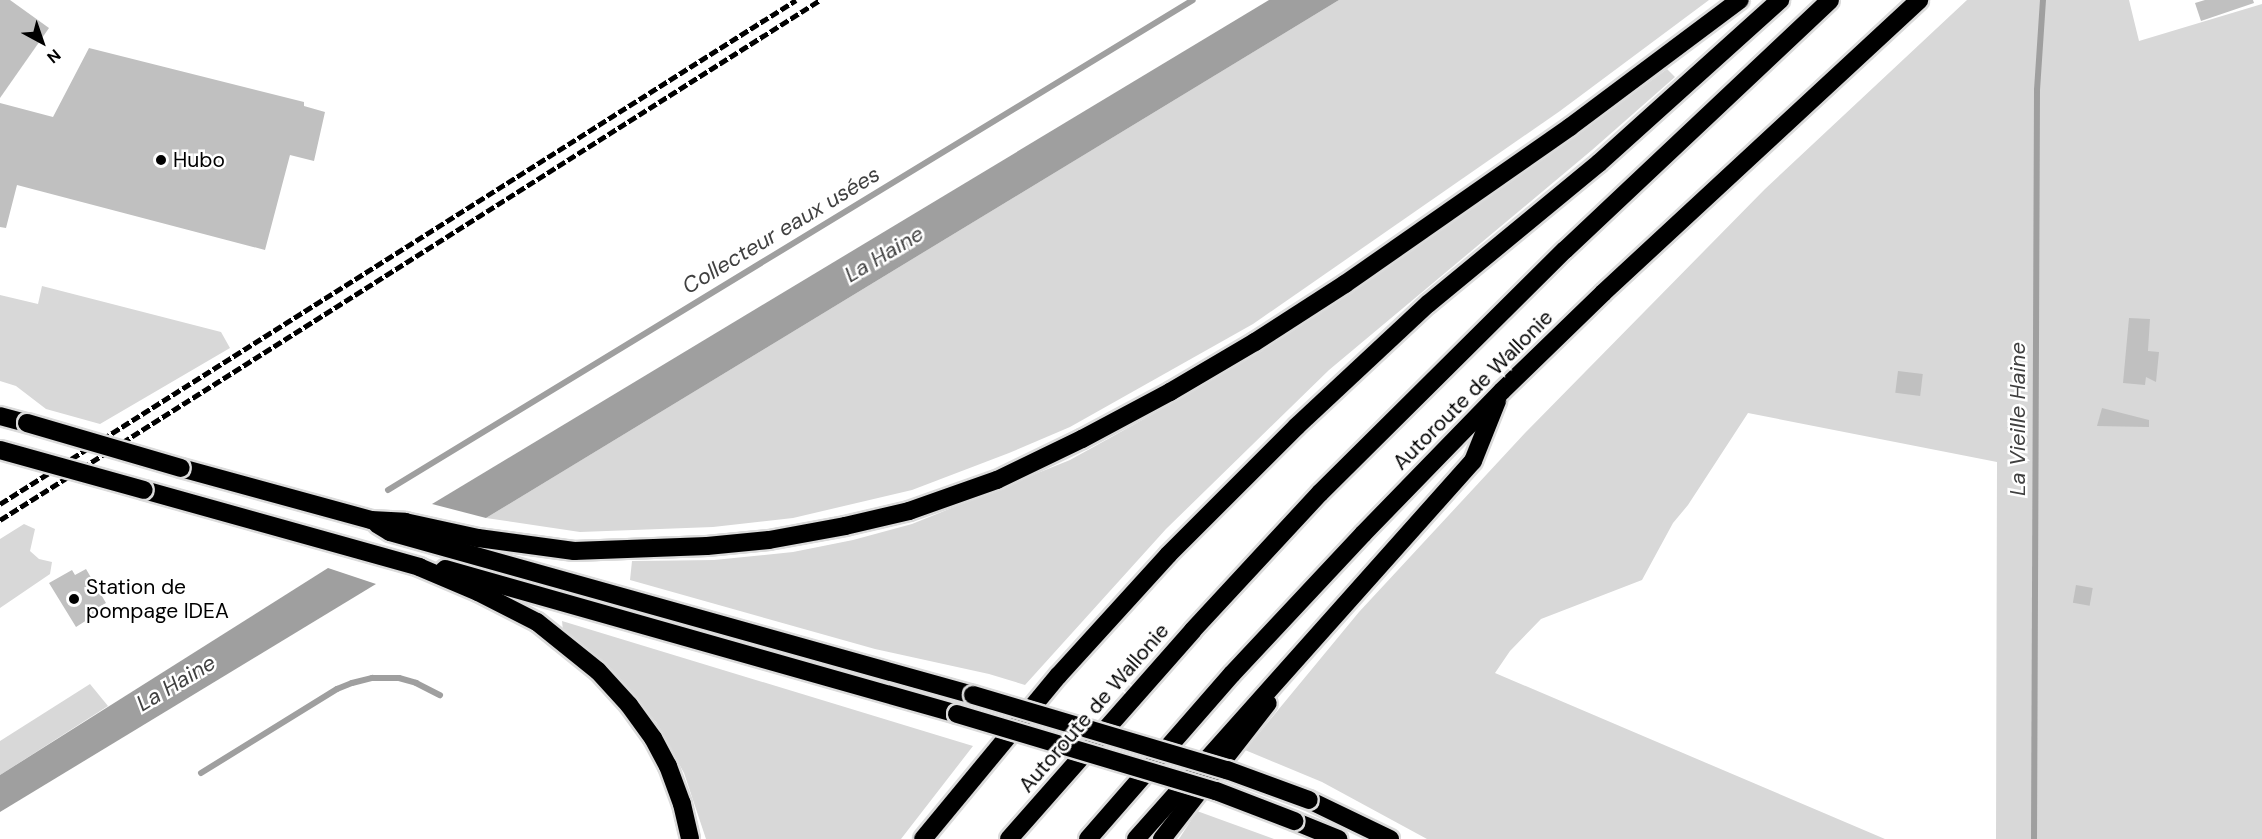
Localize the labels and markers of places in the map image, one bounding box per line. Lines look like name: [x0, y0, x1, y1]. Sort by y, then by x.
place label: Hubo: [173, 147, 225, 173]
marker: Hubo: [154, 153, 168, 167]
place label: Station de pompage IDEA: [86, 574, 229, 624]
marker: Station de pompage IDEA: [67, 592, 81, 606]

